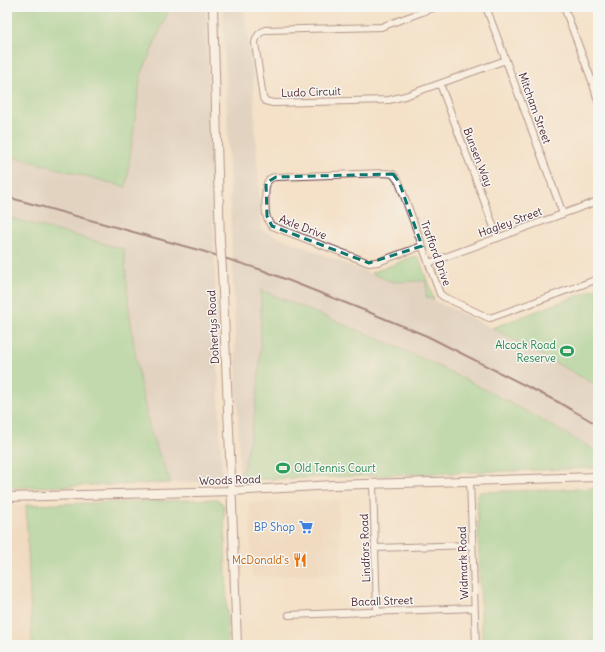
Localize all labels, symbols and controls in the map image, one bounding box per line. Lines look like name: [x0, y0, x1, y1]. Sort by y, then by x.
street label: Mitcham Street: [516, 70, 554, 146]
street label: Ludo Circuit: [281, 84, 341, 100]
street label: Bunsen Way: [460, 126, 496, 188]
street label: Hagley Street: [476, 204, 544, 240]
street label: Axle Drive: [277, 212, 329, 242]
street label: Trafford Drive: [418, 218, 454, 288]
street label: Dohertys Road: [204, 289, 222, 364]
place label: Alcock Road Reserve: [495, 338, 557, 365]
sports icon: Alcock Road Reserve: [559, 343, 575, 359]
sports icon: Old Tennis Court: [275, 460, 291, 476]
place label: Old Tennis Court: [294, 461, 376, 475]
street label: Woods Road: [199, 472, 262, 488]
street label: Lindfors Road: [357, 513, 373, 583]
supermarket icon: BP Shop: [298, 519, 314, 535]
place label: BP Shop: [254, 520, 295, 534]
street label: Widmark Road: [455, 526, 471, 600]
restaurant icon: McDonald's: [292, 552, 308, 568]
place label: McDonald's: [232, 553, 289, 567]
street label: Bacall Street: [351, 593, 414, 609]

